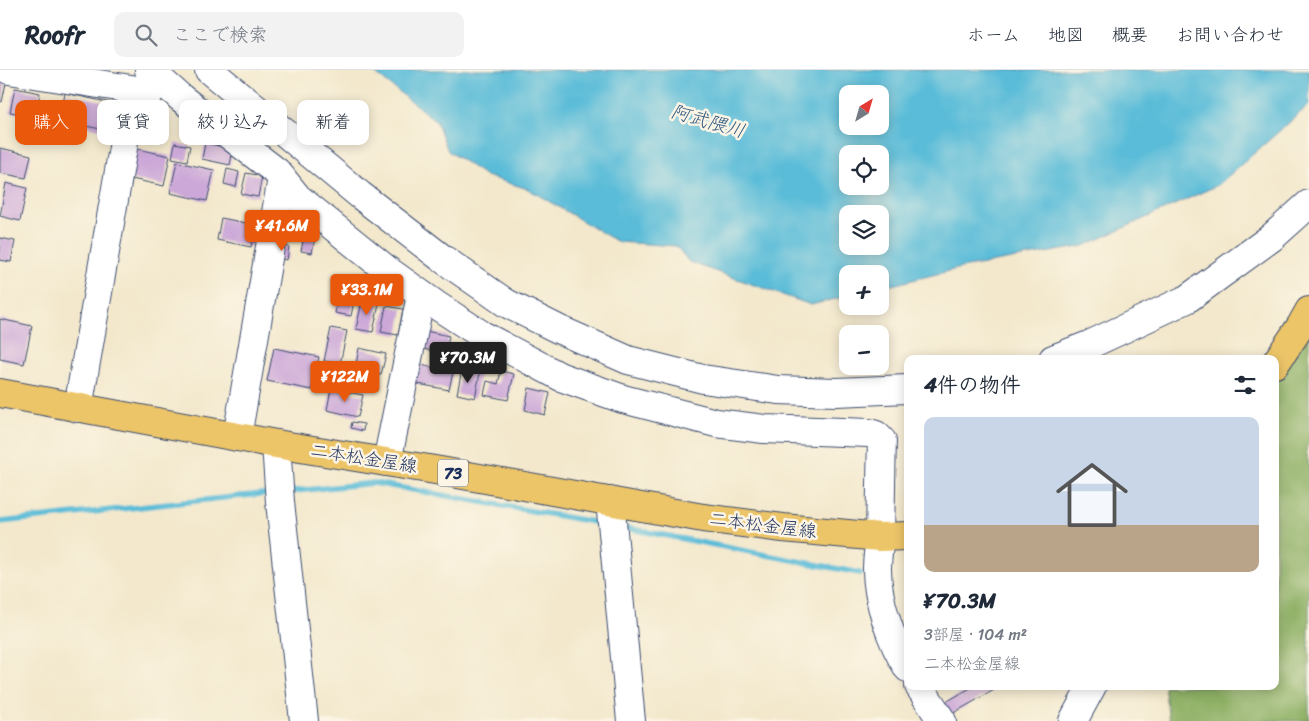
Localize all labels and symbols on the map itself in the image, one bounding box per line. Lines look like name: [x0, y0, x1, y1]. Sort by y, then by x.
north arrow: [839, 85, 889, 135]
water label: 阿武隈川: [667, 95, 749, 147]
pin: ¥41.6M: [241, 210, 323, 252]
pin: ¥33.1M: [326, 274, 408, 316]
pin: ¥70.3M: [427, 342, 509, 384]
pin: ¥122M: [310, 360, 380, 403]
street label: 二本松金屋線: [308, 434, 420, 482]
road number: 73: [438, 459, 468, 486]
street label: 二本松金屋線: [707, 503, 819, 547]

